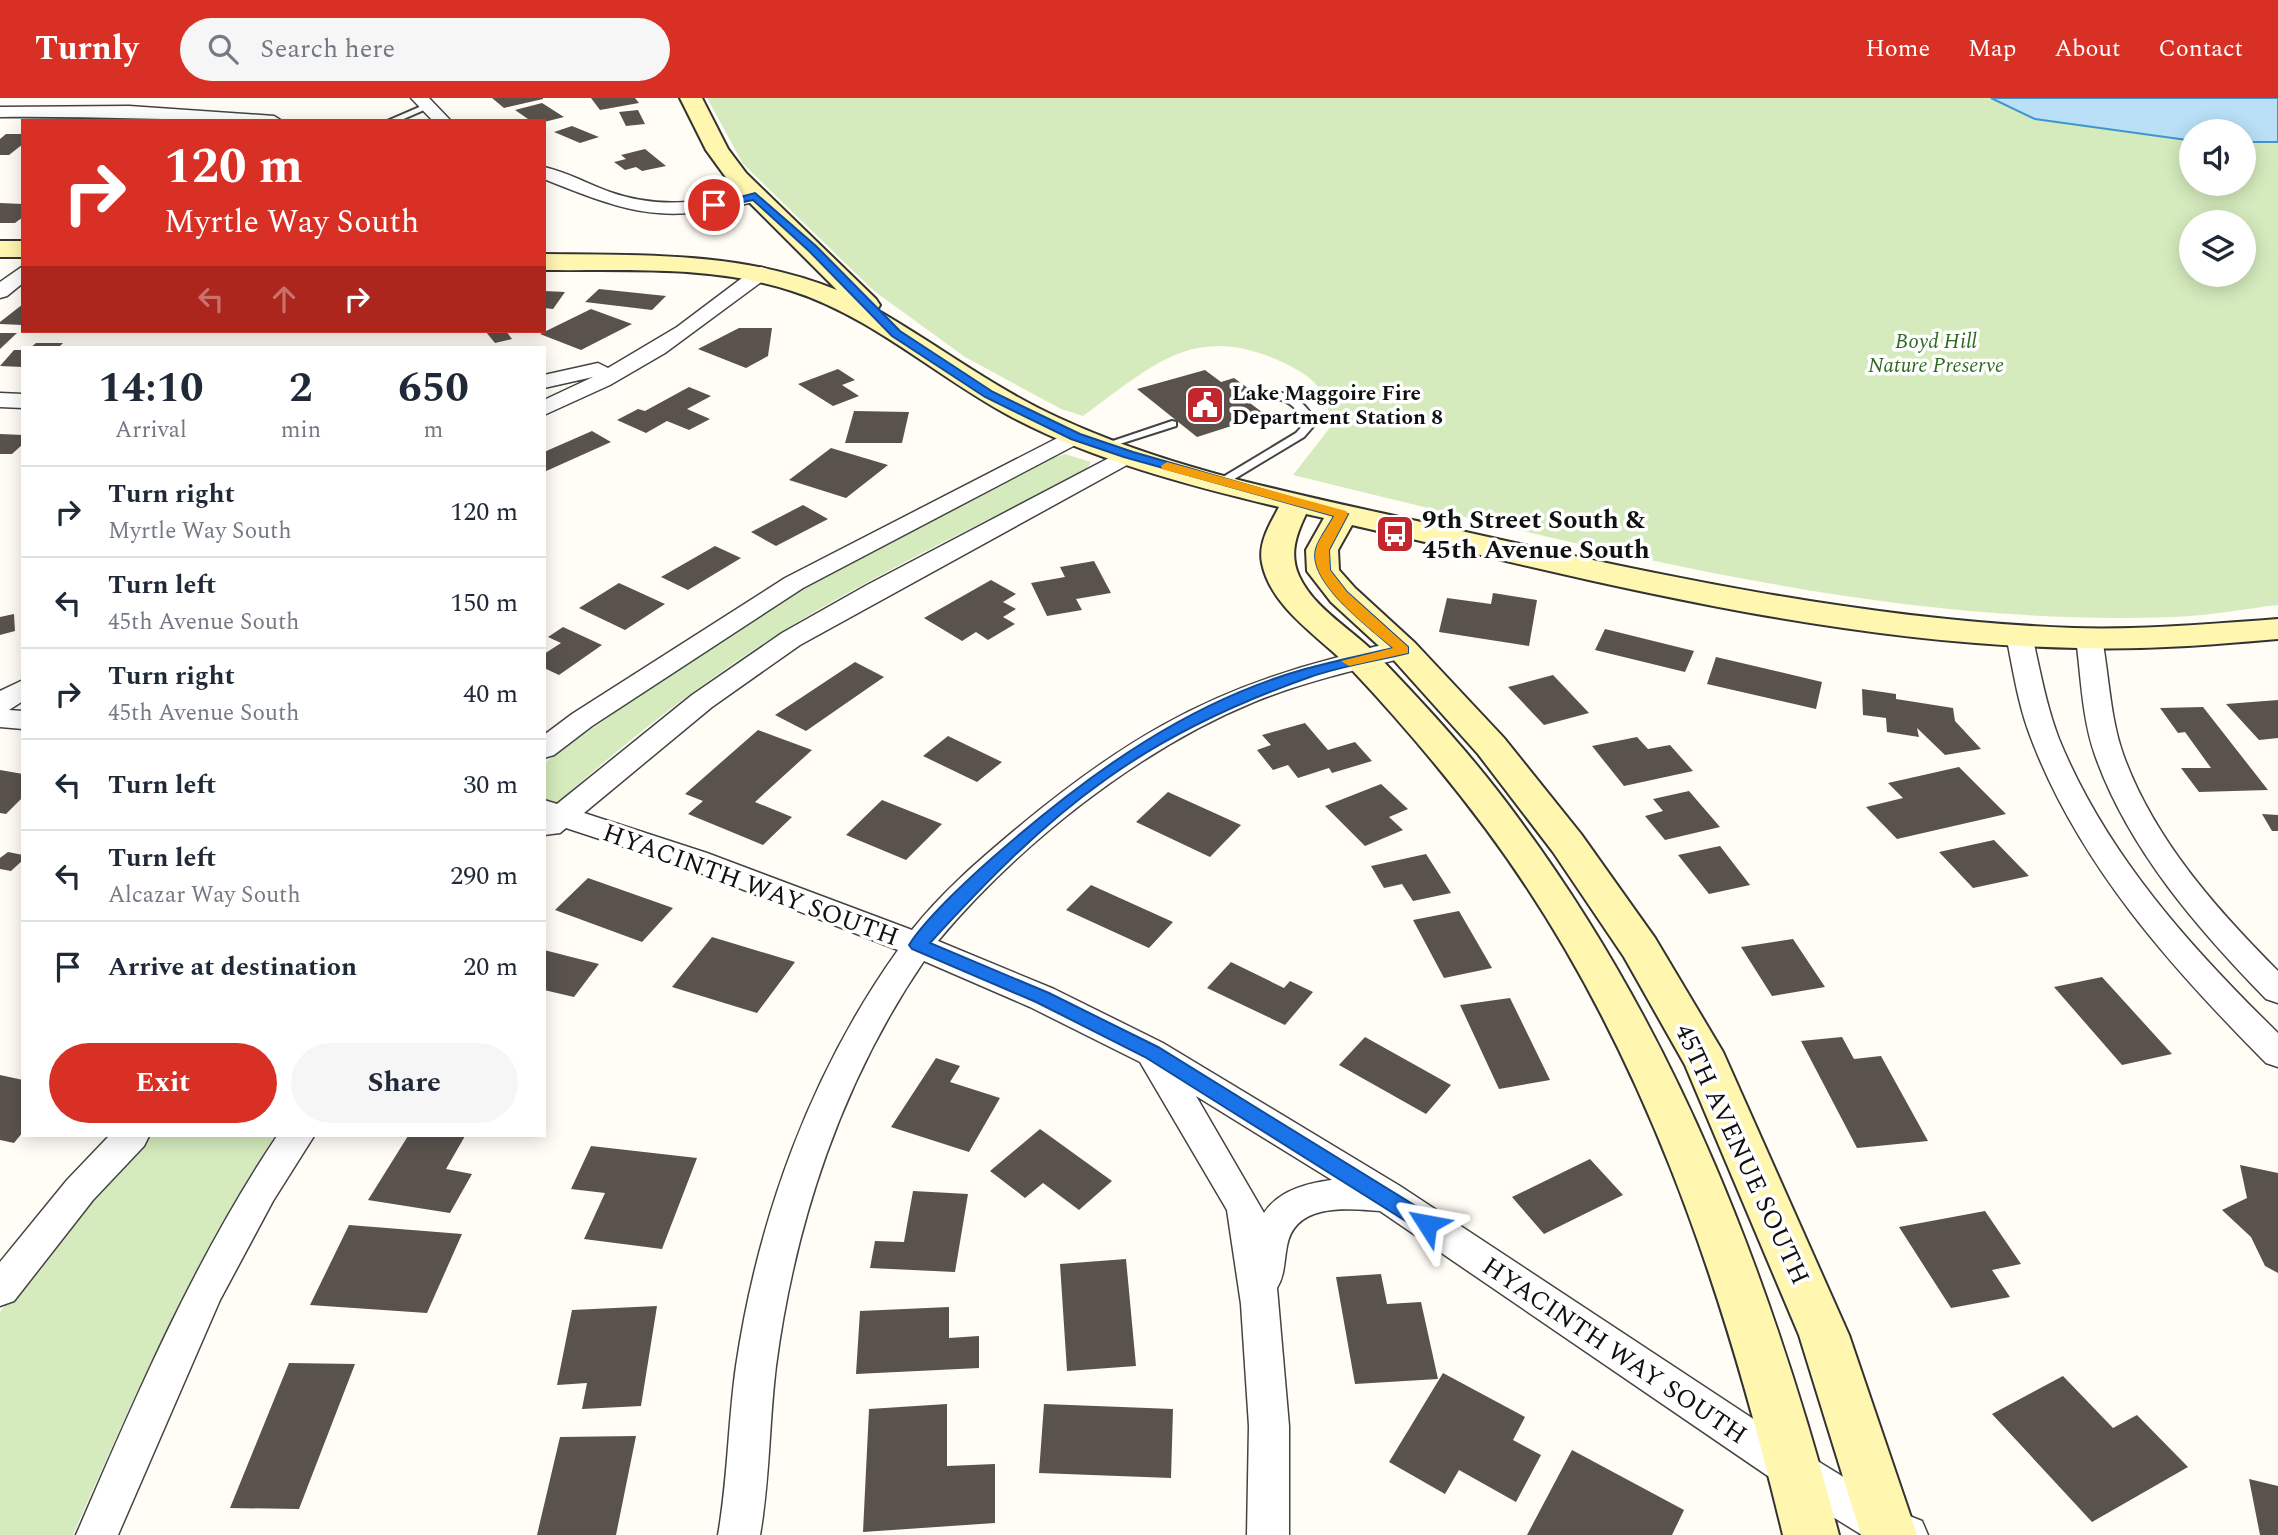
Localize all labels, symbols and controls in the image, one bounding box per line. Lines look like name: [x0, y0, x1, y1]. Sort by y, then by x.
search box: [180, 18, 670, 81]
text: Turnly: [35, 24, 138, 74]
text: Search here: [260, 29, 395, 69]
icon: search: [204, 30, 242, 68]
text: Home: [1865, 31, 1930, 67]
text: Map: [1968, 31, 2016, 67]
text: About: [2054, 31, 2120, 67]
text: Contact: [2158, 31, 2243, 67]
map controls: [2179, 119, 2256, 287]
button: sound: [2179, 119, 2256, 196]
text: 120 m: [164, 130, 303, 205]
icon: right: [49, 147, 140, 238]
pin: [684, 175, 744, 235]
icon: arrive: [695, 186, 733, 224]
text: Myrtle Way South: [164, 198, 419, 247]
button: layers: [2179, 210, 2256, 287]
icon: left: [192, 280, 230, 318]
icon: ahead: [265, 280, 303, 318]
icon: right: [338, 280, 376, 318]
park label: Boyd Hill Nature Preserve: [1868, 326, 2004, 382]
text: 14:10: [98, 357, 204, 420]
text: 2: [289, 357, 313, 420]
text: 650: [398, 357, 469, 420]
place label: Lake Maggoire Fire Department Station 8: [1232, 378, 1443, 434]
public building icon: Lake Maggoire Fire Department Station 8: [1184, 384, 1226, 426]
text: Arrival: [115, 413, 187, 448]
text: min: [281, 413, 321, 448]
text: m: [424, 413, 443, 448]
text: Turn right: [108, 474, 235, 514]
text: 120 m: [450, 492, 518, 532]
icon: right: [49, 493, 87, 531]
place label: 9th Street South & 45th Avenue South: [1422, 500, 1650, 570]
bus stop icon: 9th Street South & 45th Avenue South: [1374, 513, 1416, 555]
text: Myrtle Way South: [108, 514, 292, 549]
text: Turn left: [108, 565, 216, 605]
text: 150 m: [450, 583, 518, 623]
icon: left: [49, 584, 87, 622]
text: 45th Avenue South: [108, 605, 299, 640]
text: Turn right: [108, 656, 235, 696]
text: 40 m: [463, 674, 518, 714]
icon: right: [49, 675, 87, 713]
text: 45th Avenue South: [108, 696, 299, 731]
text: Turn left: [108, 765, 216, 805]
text: 30 m: [463, 765, 518, 805]
icon: left: [49, 766, 87, 804]
street label: HYACINTH WAY SOUTH: [597, 813, 904, 957]
text: Turn left: [108, 838, 216, 878]
text: 290 m: [450, 856, 518, 896]
icon: left: [49, 857, 87, 895]
text: Alcazar Way South: [108, 878, 301, 913]
text: Arrive at destination: [108, 947, 357, 987]
text: 20 m: [463, 947, 518, 987]
icon: arrive: [49, 948, 87, 986]
street label: 45TH AVENUE SOUTH: [1664, 1017, 1820, 1291]
button: Exit: [49, 1043, 277, 1123]
button: Share: [291, 1043, 518, 1123]
position arrow: [1390, 1187, 1464, 1261]
street label: HYACINTH WAY SOUTH: [1474, 1247, 1755, 1455]

